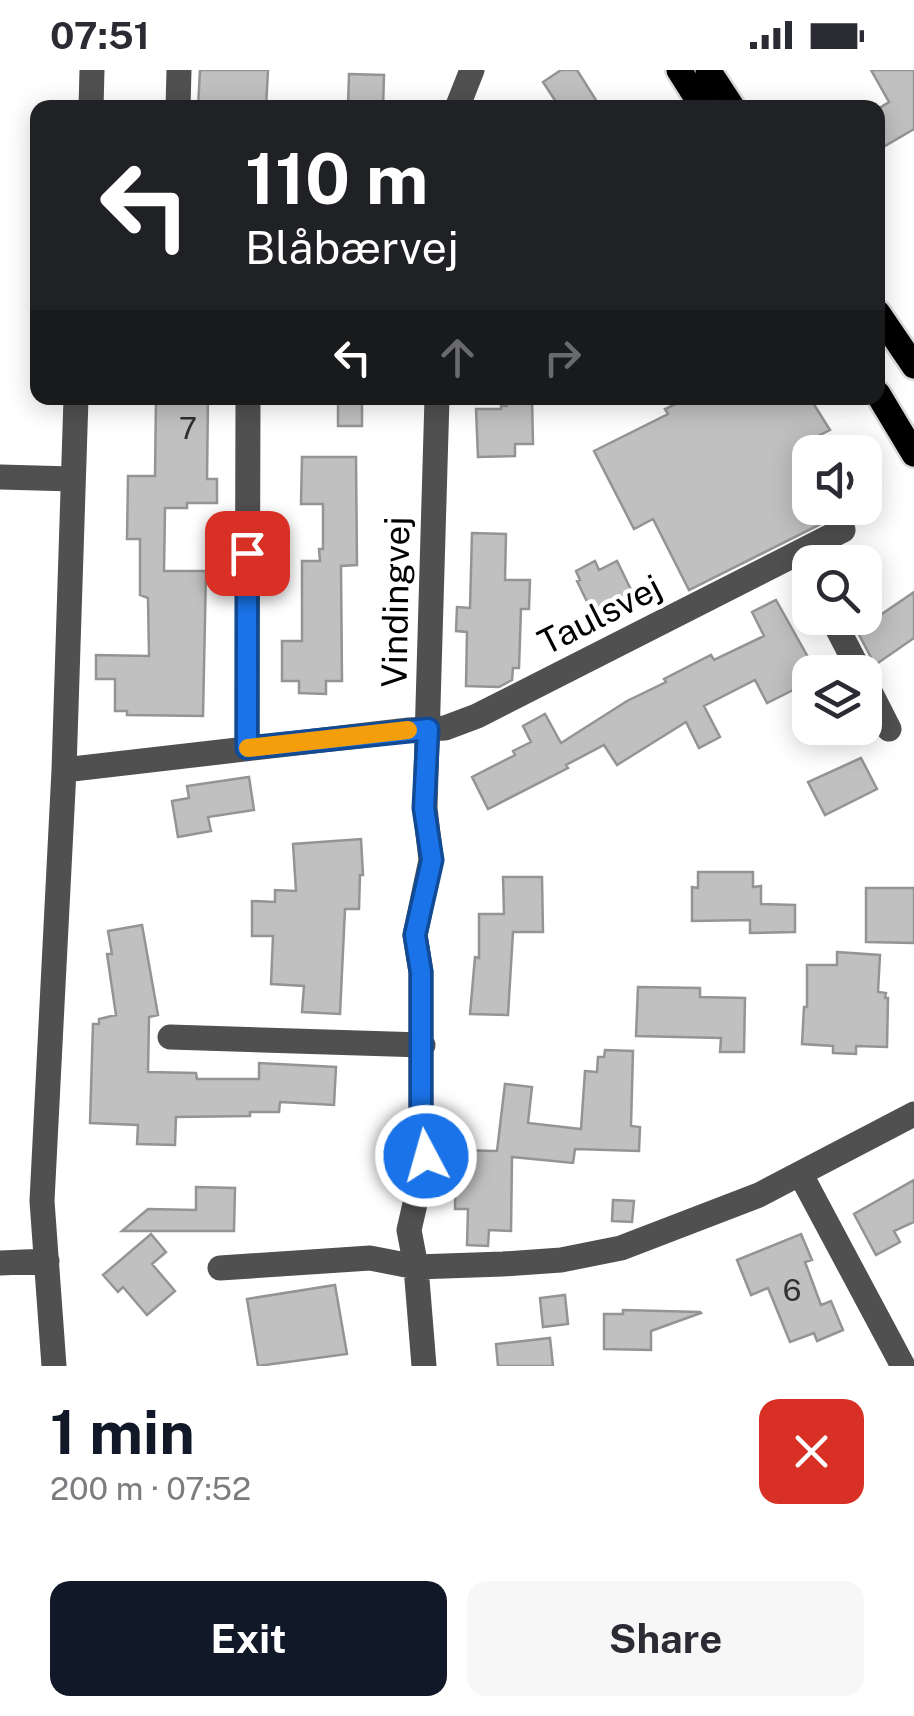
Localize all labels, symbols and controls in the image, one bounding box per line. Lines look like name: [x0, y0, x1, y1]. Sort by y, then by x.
text: 07:51: [50, 13, 150, 58]
text: 110 m: [245, 137, 429, 220]
icon: left: [80, 140, 210, 270]
text: Blåbærvej: [245, 221, 459, 274]
icon: left: [325, 330, 380, 385]
icon: ahead: [430, 330, 485, 385]
icon: right: [535, 330, 590, 385]
house number: 7: [179, 410, 197, 446]
map controls: [792, 435, 882, 745]
button: sound: [792, 435, 882, 525]
pin: [205, 511, 290, 596]
street label: Vindingvej: [374, 516, 417, 688]
icon: arrive: [220, 526, 275, 581]
button: search: [792, 545, 882, 635]
street label: Taulsvej: [531, 566, 668, 663]
button: layers: [792, 655, 882, 745]
position arrow: [374, 1104, 478, 1208]
house number: 6: [783, 1272, 801, 1308]
text: 1 min: [50, 1397, 195, 1468]
button: close: [759, 1399, 864, 1504]
text: 200 m · 07:52: [50, 1470, 251, 1507]
button: Exit: [50, 1581, 447, 1696]
button: Share: [467, 1581, 864, 1696]

